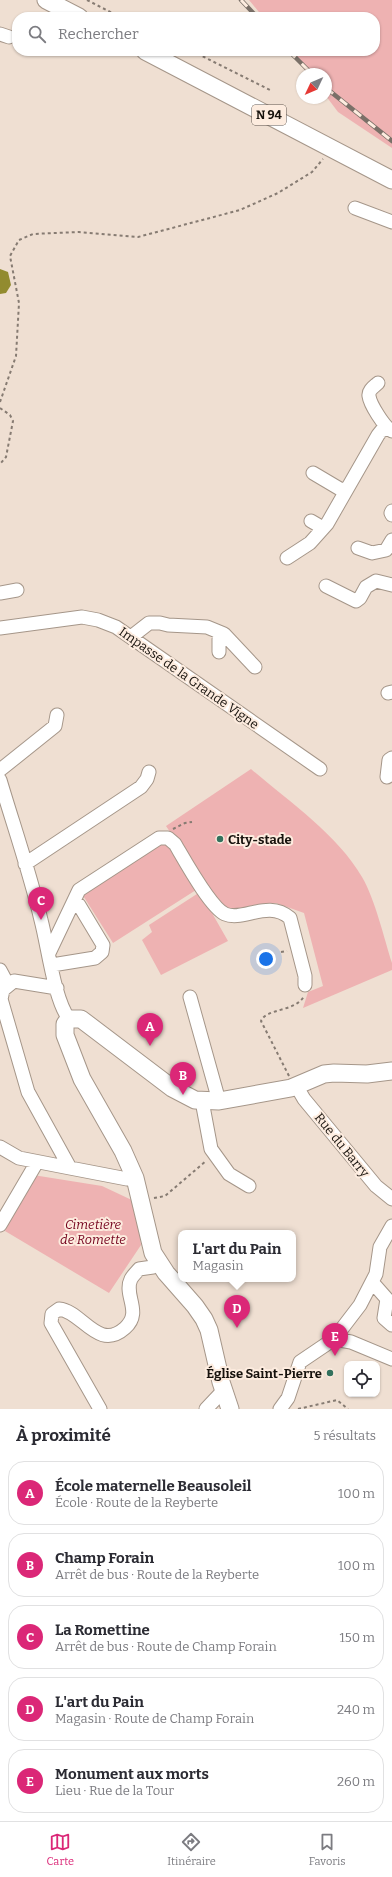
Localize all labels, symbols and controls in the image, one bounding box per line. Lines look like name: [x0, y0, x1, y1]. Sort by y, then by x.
search box: [12, 12, 380, 56]
icon: search: [26, 23, 48, 45]
text: Rechercher: [58, 25, 139, 43]
north arrow: [296, 68, 332, 104]
road number: N 94: [252, 105, 286, 125]
street label: Impasse de la Grande Vigne: [116, 624, 262, 732]
place label: City-stade: [228, 832, 292, 847]
marker: City-stade: [215, 834, 225, 844]
pin: C: [28, 887, 54, 920]
your location: [256, 949, 276, 969]
pin: A: [137, 1013, 163, 1046]
pin: B: [170, 1062, 196, 1095]
street label: Rue du Barry: [312, 1110, 372, 1180]
park label: Cimetière de Romette: [60, 1217, 126, 1247]
popup: [178, 1230, 296, 1282]
text: L'art du Pain: [193, 1240, 281, 1258]
text: Magasin: [193, 1258, 244, 1273]
pin: D: [224, 1295, 250, 1328]
pin: E: [322, 1323, 348, 1356]
map controls: [344, 1361, 380, 1397]
button: locate: [344, 1361, 380, 1397]
place label: Église Saint-Pierre: [206, 1365, 322, 1381]
marker: Église Saint-Pierre: [325, 1368, 335, 1378]
text: À proximité: [16, 1425, 111, 1446]
text: 5 résultats: [313, 1428, 376, 1443]
text: École maternelle Beausoleil: [55, 1477, 251, 1495]
text: A: [25, 1486, 35, 1501]
text: 100 m: [338, 1486, 375, 1501]
text: École · Route de la Reyberte: [55, 1495, 218, 1510]
text: Champ Forain: [55, 1549, 154, 1567]
text: B: [26, 1558, 34, 1573]
text: 100 m: [338, 1558, 375, 1573]
text: Arrêt de bus · Route de la Reyberte: [55, 1567, 259, 1582]
text: La Romettine: [55, 1621, 150, 1639]
text: C: [26, 1630, 34, 1645]
text: 150 m: [339, 1630, 375, 1645]
text: Arrêt de bus · Route de Champ Forain: [55, 1639, 277, 1654]
text: L'art du Pain: [55, 1693, 144, 1711]
text: D: [25, 1702, 35, 1717]
text: 240 m: [337, 1702, 375, 1717]
text: Magasin · Route de Champ Forain: [55, 1711, 254, 1726]
text: Monument aux morts: [55, 1765, 209, 1783]
text: E: [26, 1774, 34, 1789]
text: 260 m: [337, 1774, 375, 1789]
text: Lieu · Rue de la Tour: [55, 1783, 174, 1798]
tab: Carte: [47, 1831, 74, 1868]
tab: Itinéraire: [167, 1831, 216, 1868]
tab: Favoris: [309, 1831, 345, 1868]

